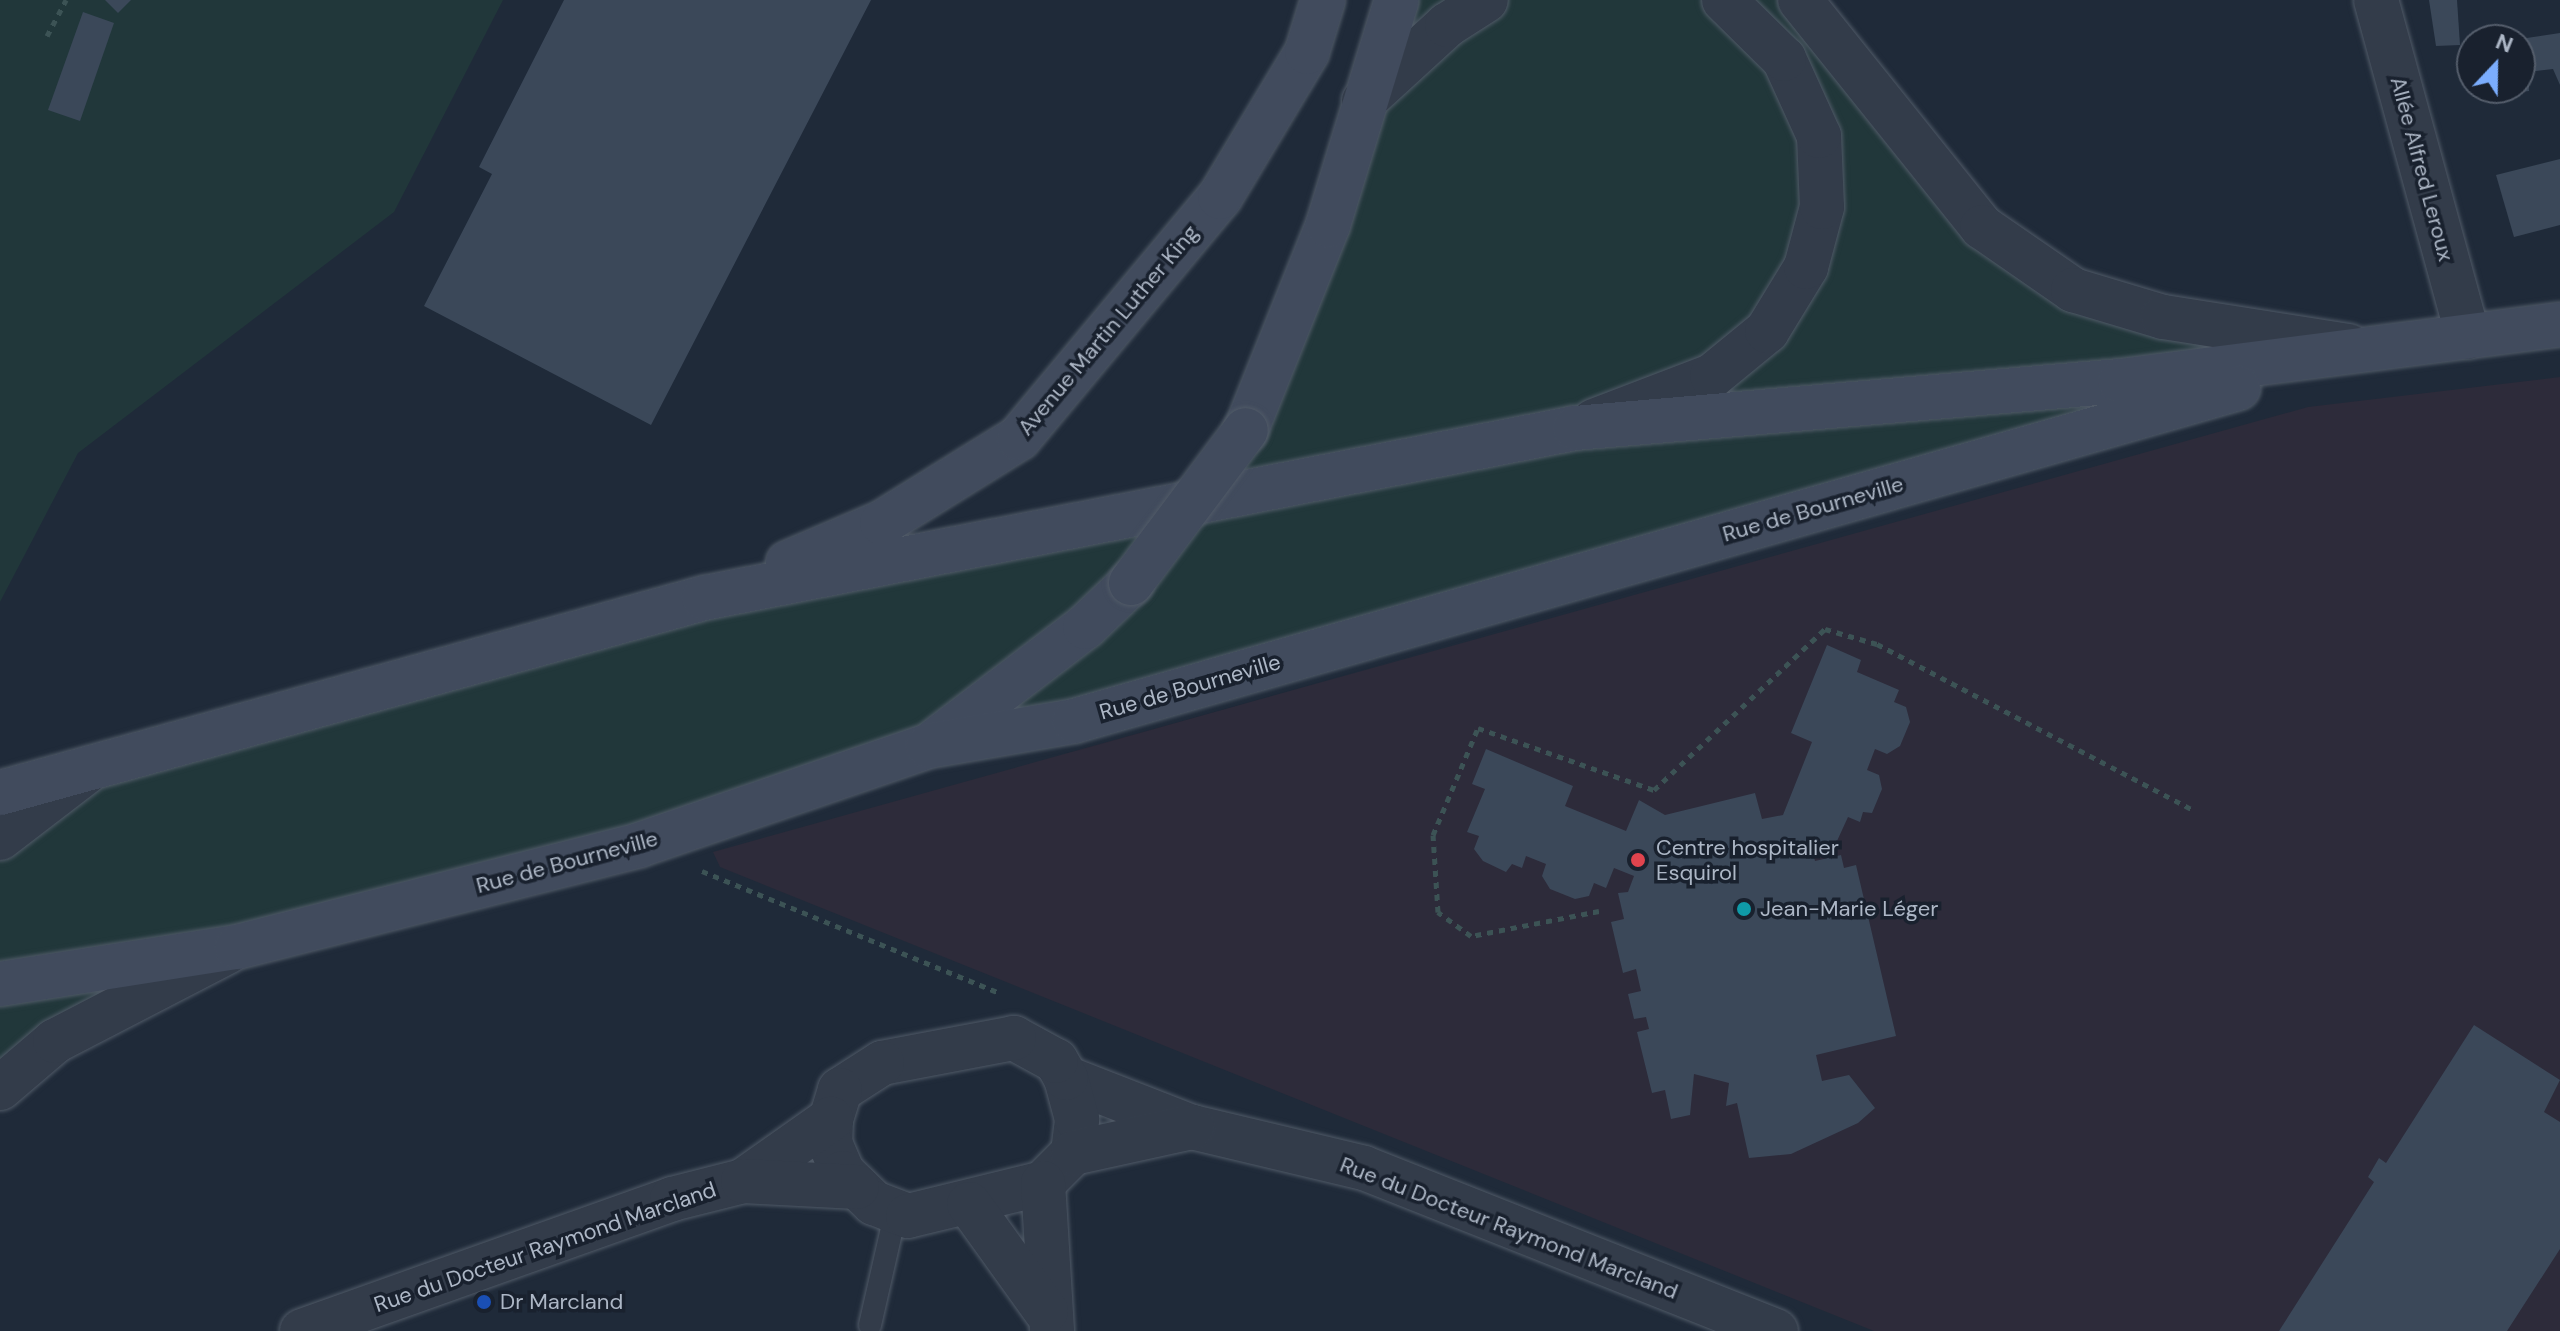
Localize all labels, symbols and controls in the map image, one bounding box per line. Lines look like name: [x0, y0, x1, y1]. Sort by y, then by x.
north arrow: [2456, 24, 2536, 104]
text: N: [2492, 27, 2517, 60]
street label: Allée Alfred Leroux: [2385, 74, 2459, 264]
street label: Avenue Martin Luther King: [1012, 219, 1204, 441]
street label: Rue de Bourneville: [1719, 471, 1907, 547]
street label: Rue de Bourneville: [1096, 649, 1284, 725]
street label: Rue de Bourneville: [473, 825, 661, 899]
place label: Centre hospitalier Esquirol: [1656, 834, 1839, 886]
marker: Centre hospitalier Esquirol: [1627, 849, 1649, 871]
place label: Jean-Marie Léger: [1760, 896, 1938, 922]
marker: Jean-Marie Léger: [1735, 900, 1753, 918]
street label: Rue du Docteur Raymond Marcland: [1336, 1151, 1682, 1305]
street label: Rue du Docteur Raymond Marcland: [371, 1176, 719, 1318]
place label: Dr Marcland: [500, 1289, 623, 1315]
marker: Dr Marcland: [475, 1293, 493, 1311]

